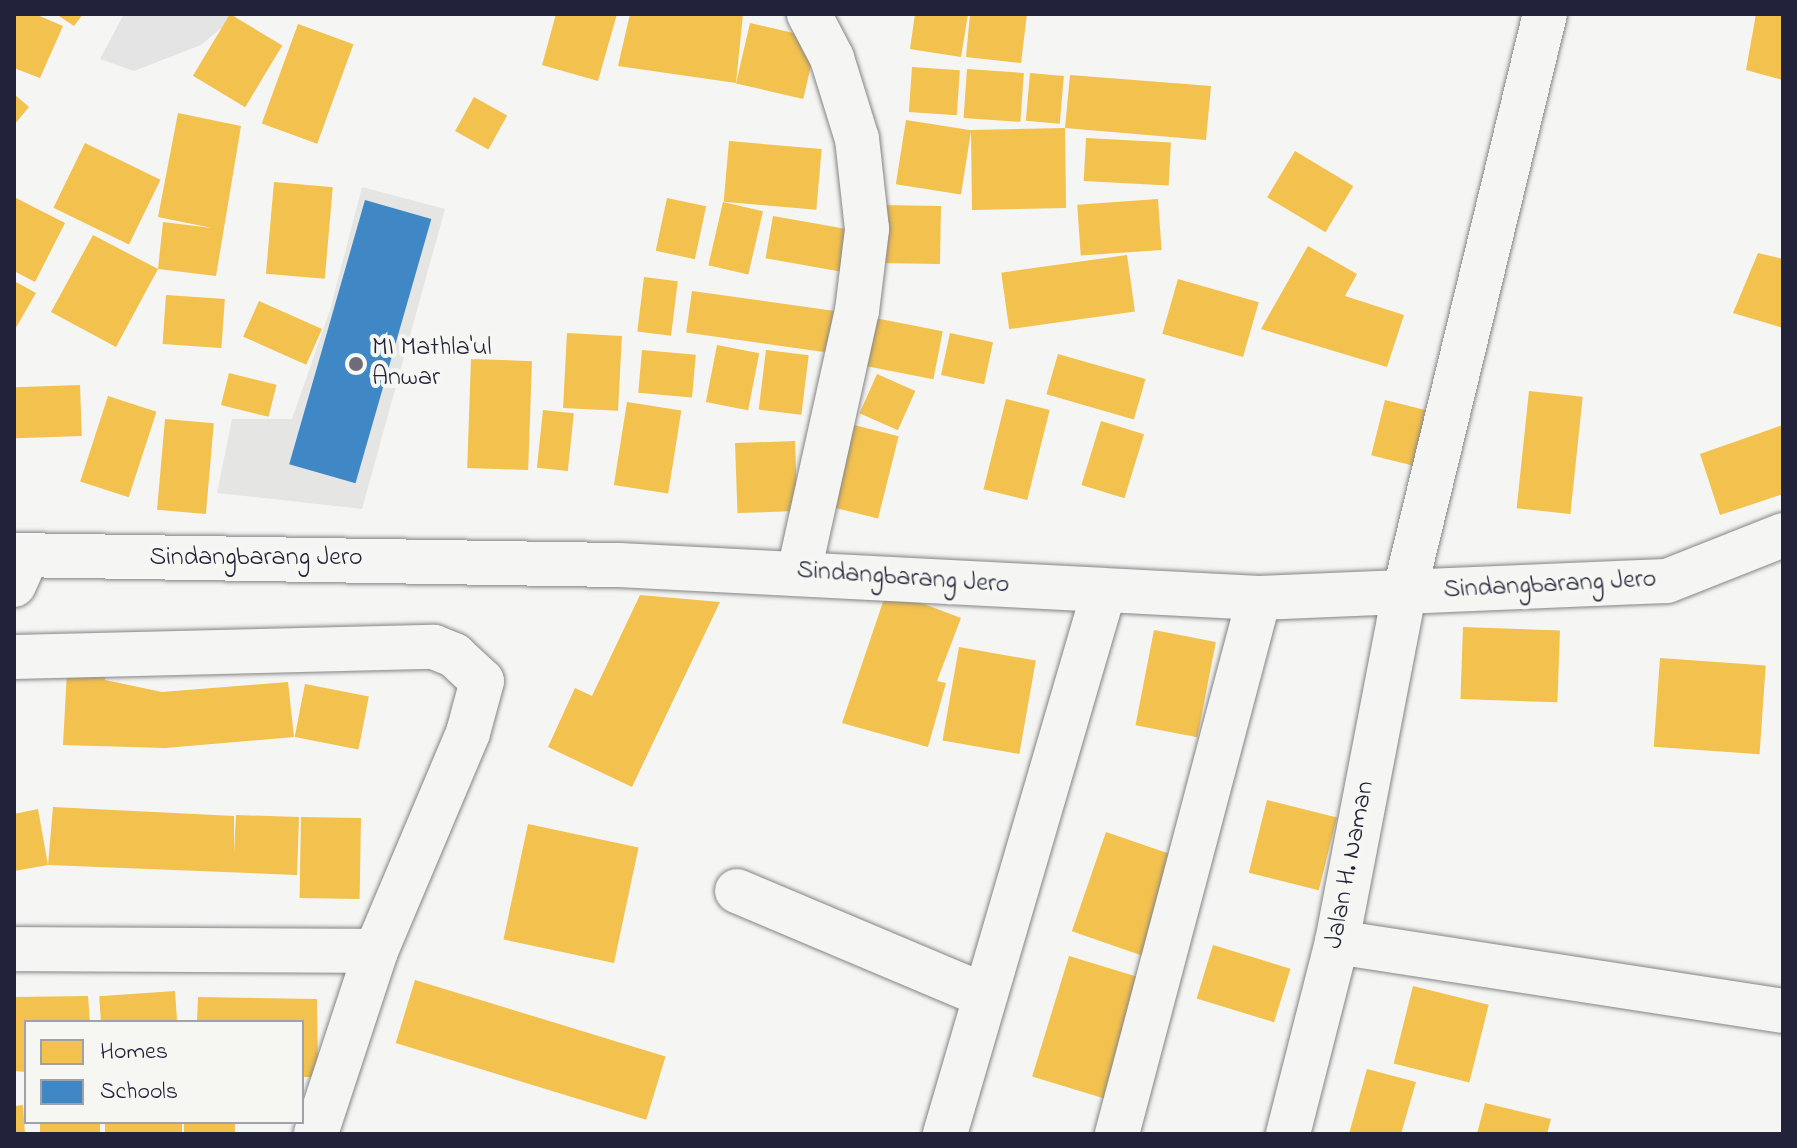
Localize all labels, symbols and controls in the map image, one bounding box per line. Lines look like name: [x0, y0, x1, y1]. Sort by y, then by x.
place label: MI Mathla'ul Anwar: [372, 333, 492, 394]
marker: MI Mathla'ul Anwar: [347, 355, 365, 373]
street label: Sindangbarang Jero: [149, 543, 363, 575]
street label: Sindangbarang Jero: [796, 556, 1010, 602]
street label: Sindangbarang Jero: [1443, 565, 1657, 607]
street label: Jalan H. Naman: [1319, 779, 1383, 951]
legend: [24, 1020, 304, 1124]
text: Homes: [100, 1035, 168, 1070]
text: Schools: [100, 1075, 178, 1110]

